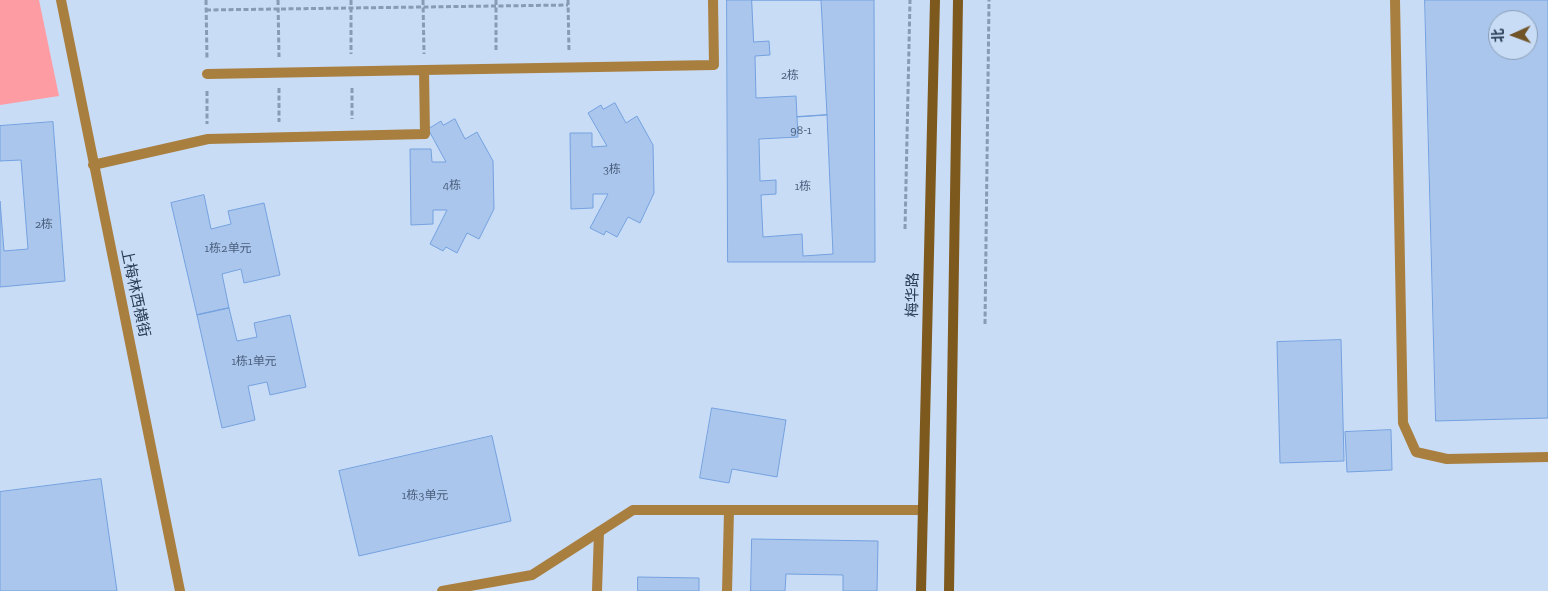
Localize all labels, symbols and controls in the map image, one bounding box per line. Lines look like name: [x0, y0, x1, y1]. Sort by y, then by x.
north arrow: [1488, 10, 1538, 60]
text: 北: [1490, 28, 1507, 43]
house number: 2栋: [781, 69, 799, 83]
house number: 98-1: [790, 124, 812, 138]
house number: 3栋: [603, 163, 621, 177]
house number: 4栋: [443, 179, 461, 193]
house number: 1栋: [795, 180, 811, 194]
house number: 2栋: [35, 218, 53, 232]
house number: 1栋2单元: [205, 242, 251, 256]
street label: 上梅林西横街: [117, 247, 153, 339]
street label: 梅华路: [904, 272, 922, 318]
house number: 1栋1单元: [231, 355, 277, 369]
house number: 1栋3单元: [402, 489, 448, 503]

